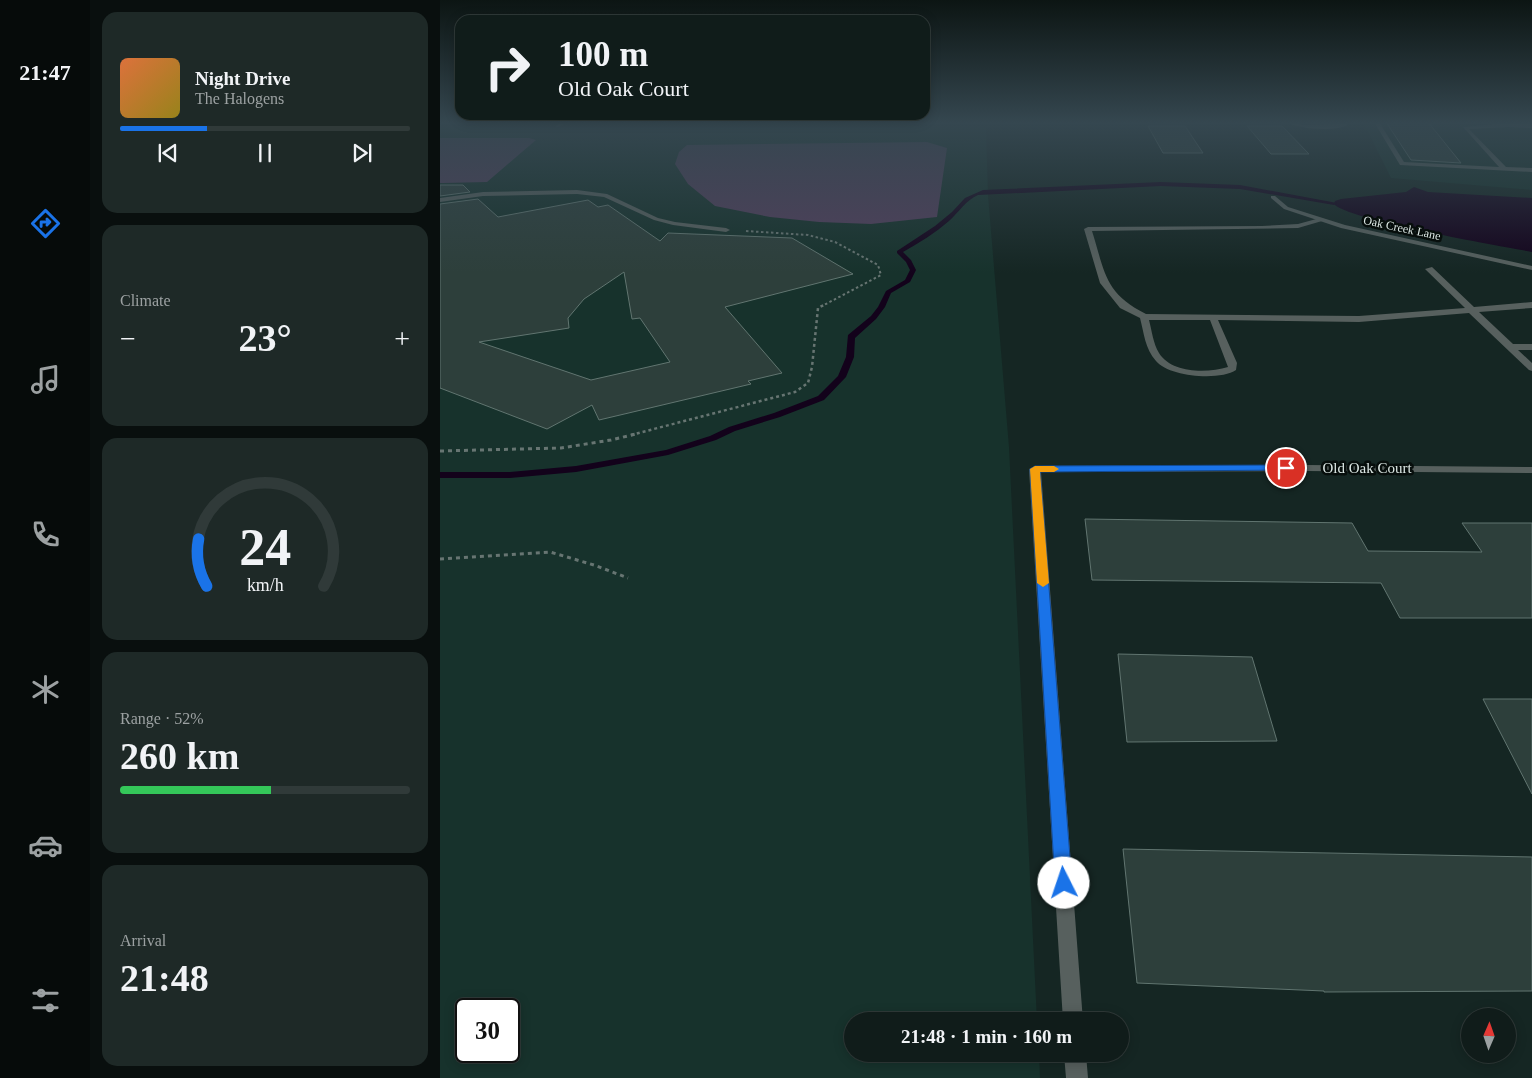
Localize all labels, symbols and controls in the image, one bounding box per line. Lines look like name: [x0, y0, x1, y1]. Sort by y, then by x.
icon: right: [475, 35, 540, 100]
text: 100 m: [558, 35, 648, 74]
text: 21:47: [19, 60, 71, 85]
text: Night Drive: [195, 68, 291, 89]
text: Old Oak Court: [558, 76, 689, 101]
text: The Halogens: [195, 90, 284, 107]
icon: previous: [154, 139, 182, 167]
icon: pause: [251, 139, 279, 167]
icon: next: [348, 139, 376, 167]
icon: directions: [28, 206, 63, 241]
street label: Oak Creek Lane: [1362, 213, 1442, 243]
text: Climate: [120, 292, 171, 309]
text: 23°: [238, 317, 292, 359]
text: −: [120, 323, 136, 354]
text: +: [394, 323, 410, 354]
icon: music: [28, 362, 63, 397]
pin: [1265, 447, 1307, 489]
icon: arrive: [1272, 454, 1300, 482]
street label: Old Oak Court: [1322, 460, 1412, 476]
icon: phone: [28, 517, 63, 552]
text: 24: [239, 519, 291, 576]
text: km/h: [247, 575, 283, 595]
icon: climate: [28, 672, 63, 707]
text: Range · 52%: [120, 710, 204, 727]
text: 260 km: [120, 735, 239, 777]
icon: car: [28, 828, 63, 863]
position arrow: [1037, 856, 1089, 908]
text: Arrival: [120, 932, 166, 949]
text: 21:48: [120, 957, 209, 999]
icon: filters: [28, 983, 63, 1018]
speed limit sign: 30: [455, 998, 520, 1063]
north arrow: [1461, 1008, 1516, 1062]
map controls: [1461, 1008, 1516, 1063]
text: 21:48 · 1 min · 160 m: [901, 1026, 1072, 1047]

